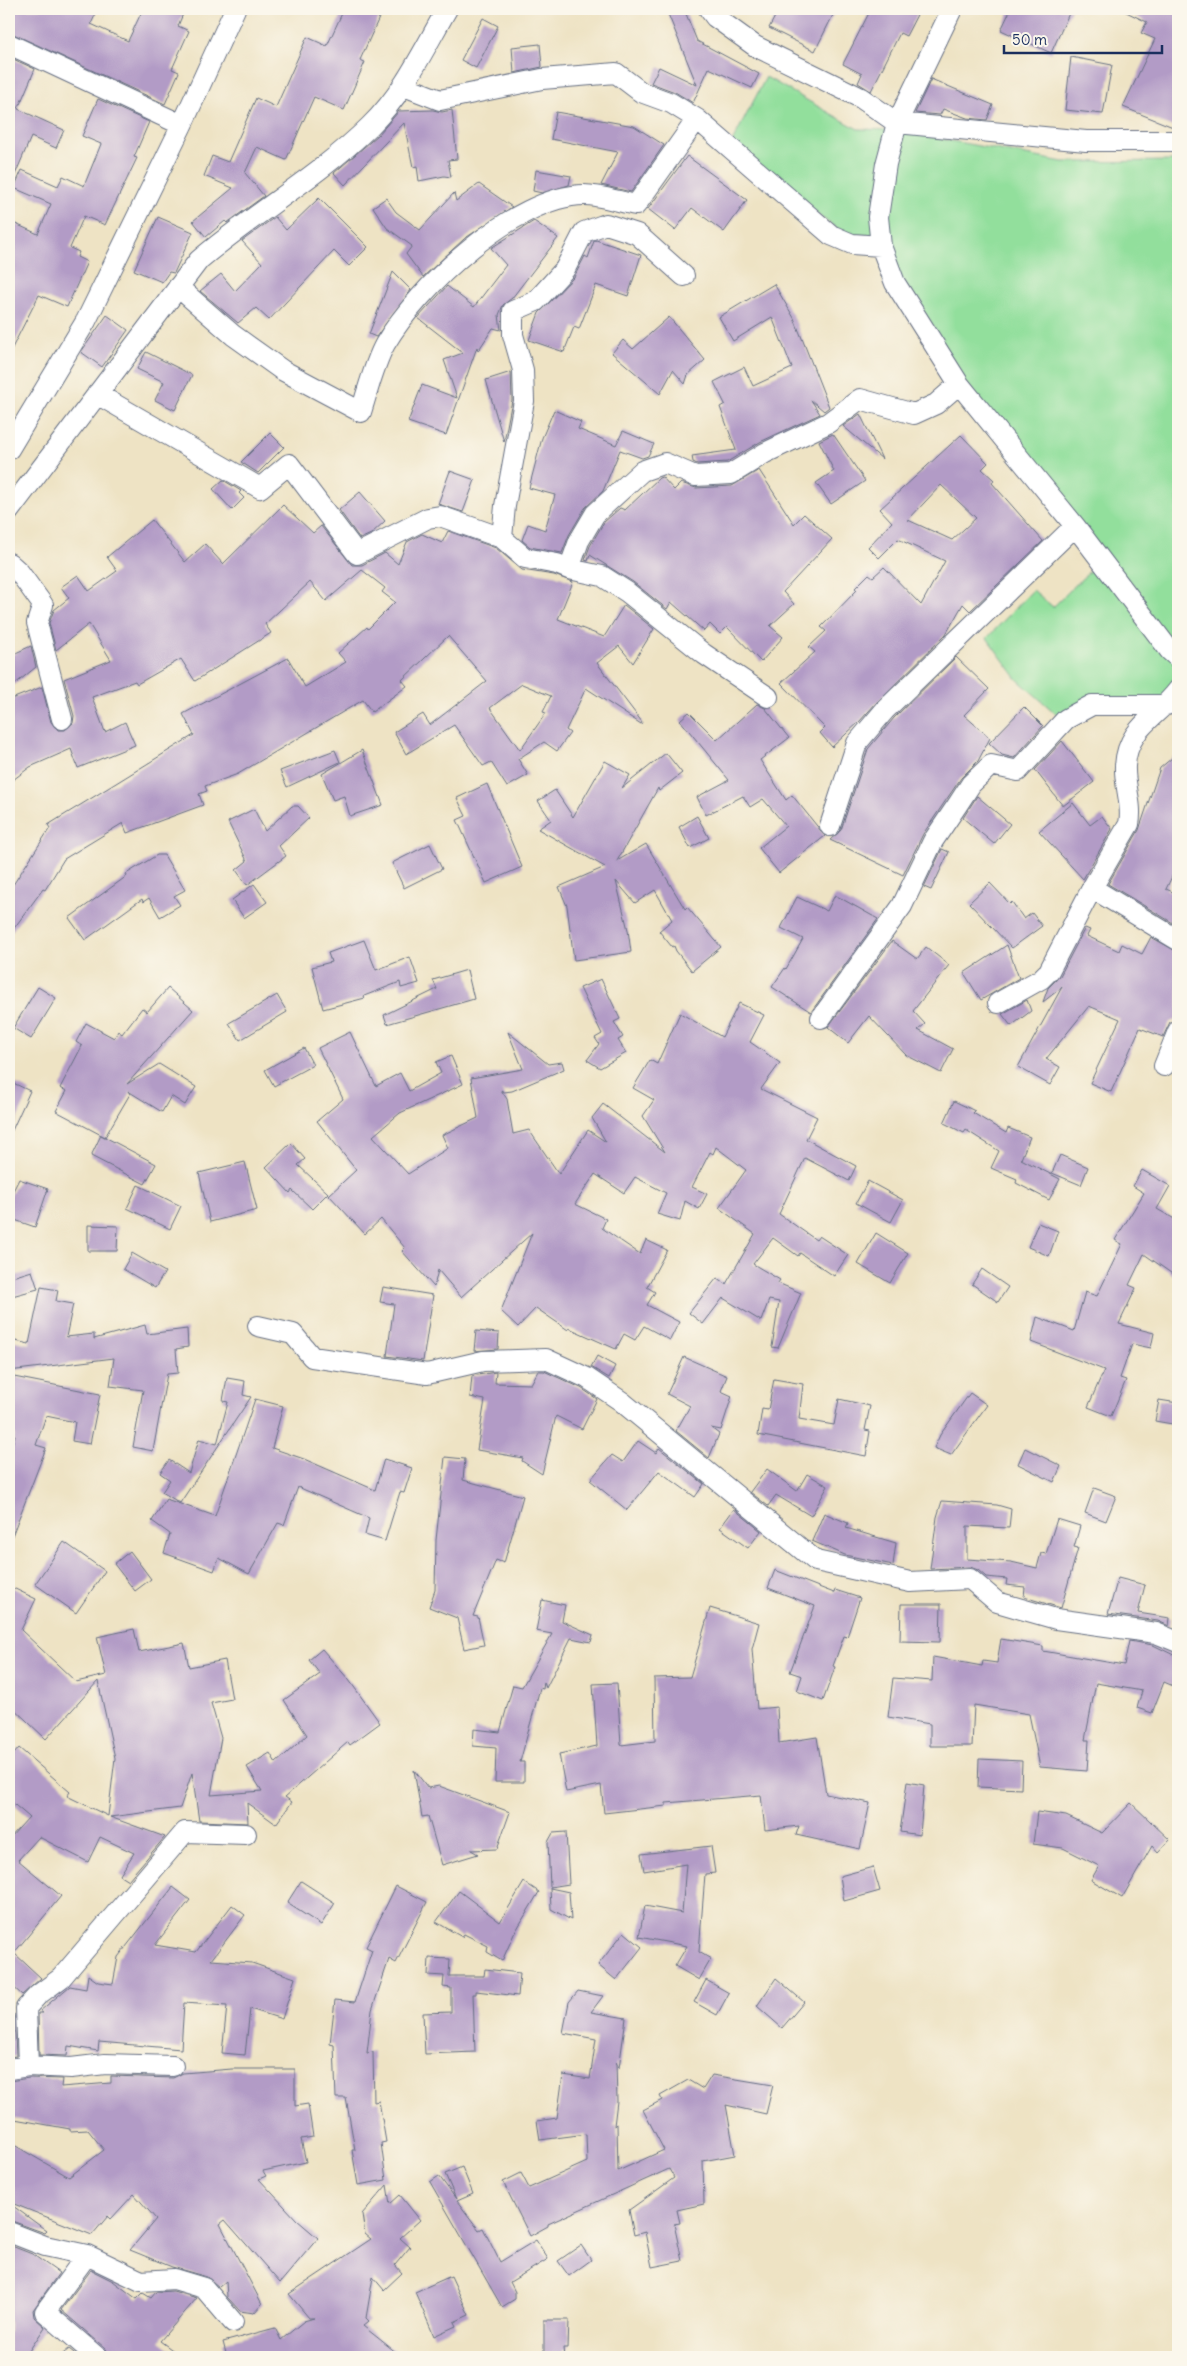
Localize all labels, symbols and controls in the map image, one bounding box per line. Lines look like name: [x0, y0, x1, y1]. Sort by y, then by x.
scale bar: [1004, 22, 1162, 54]
text: 50 m: [1012, 30, 1047, 49]

